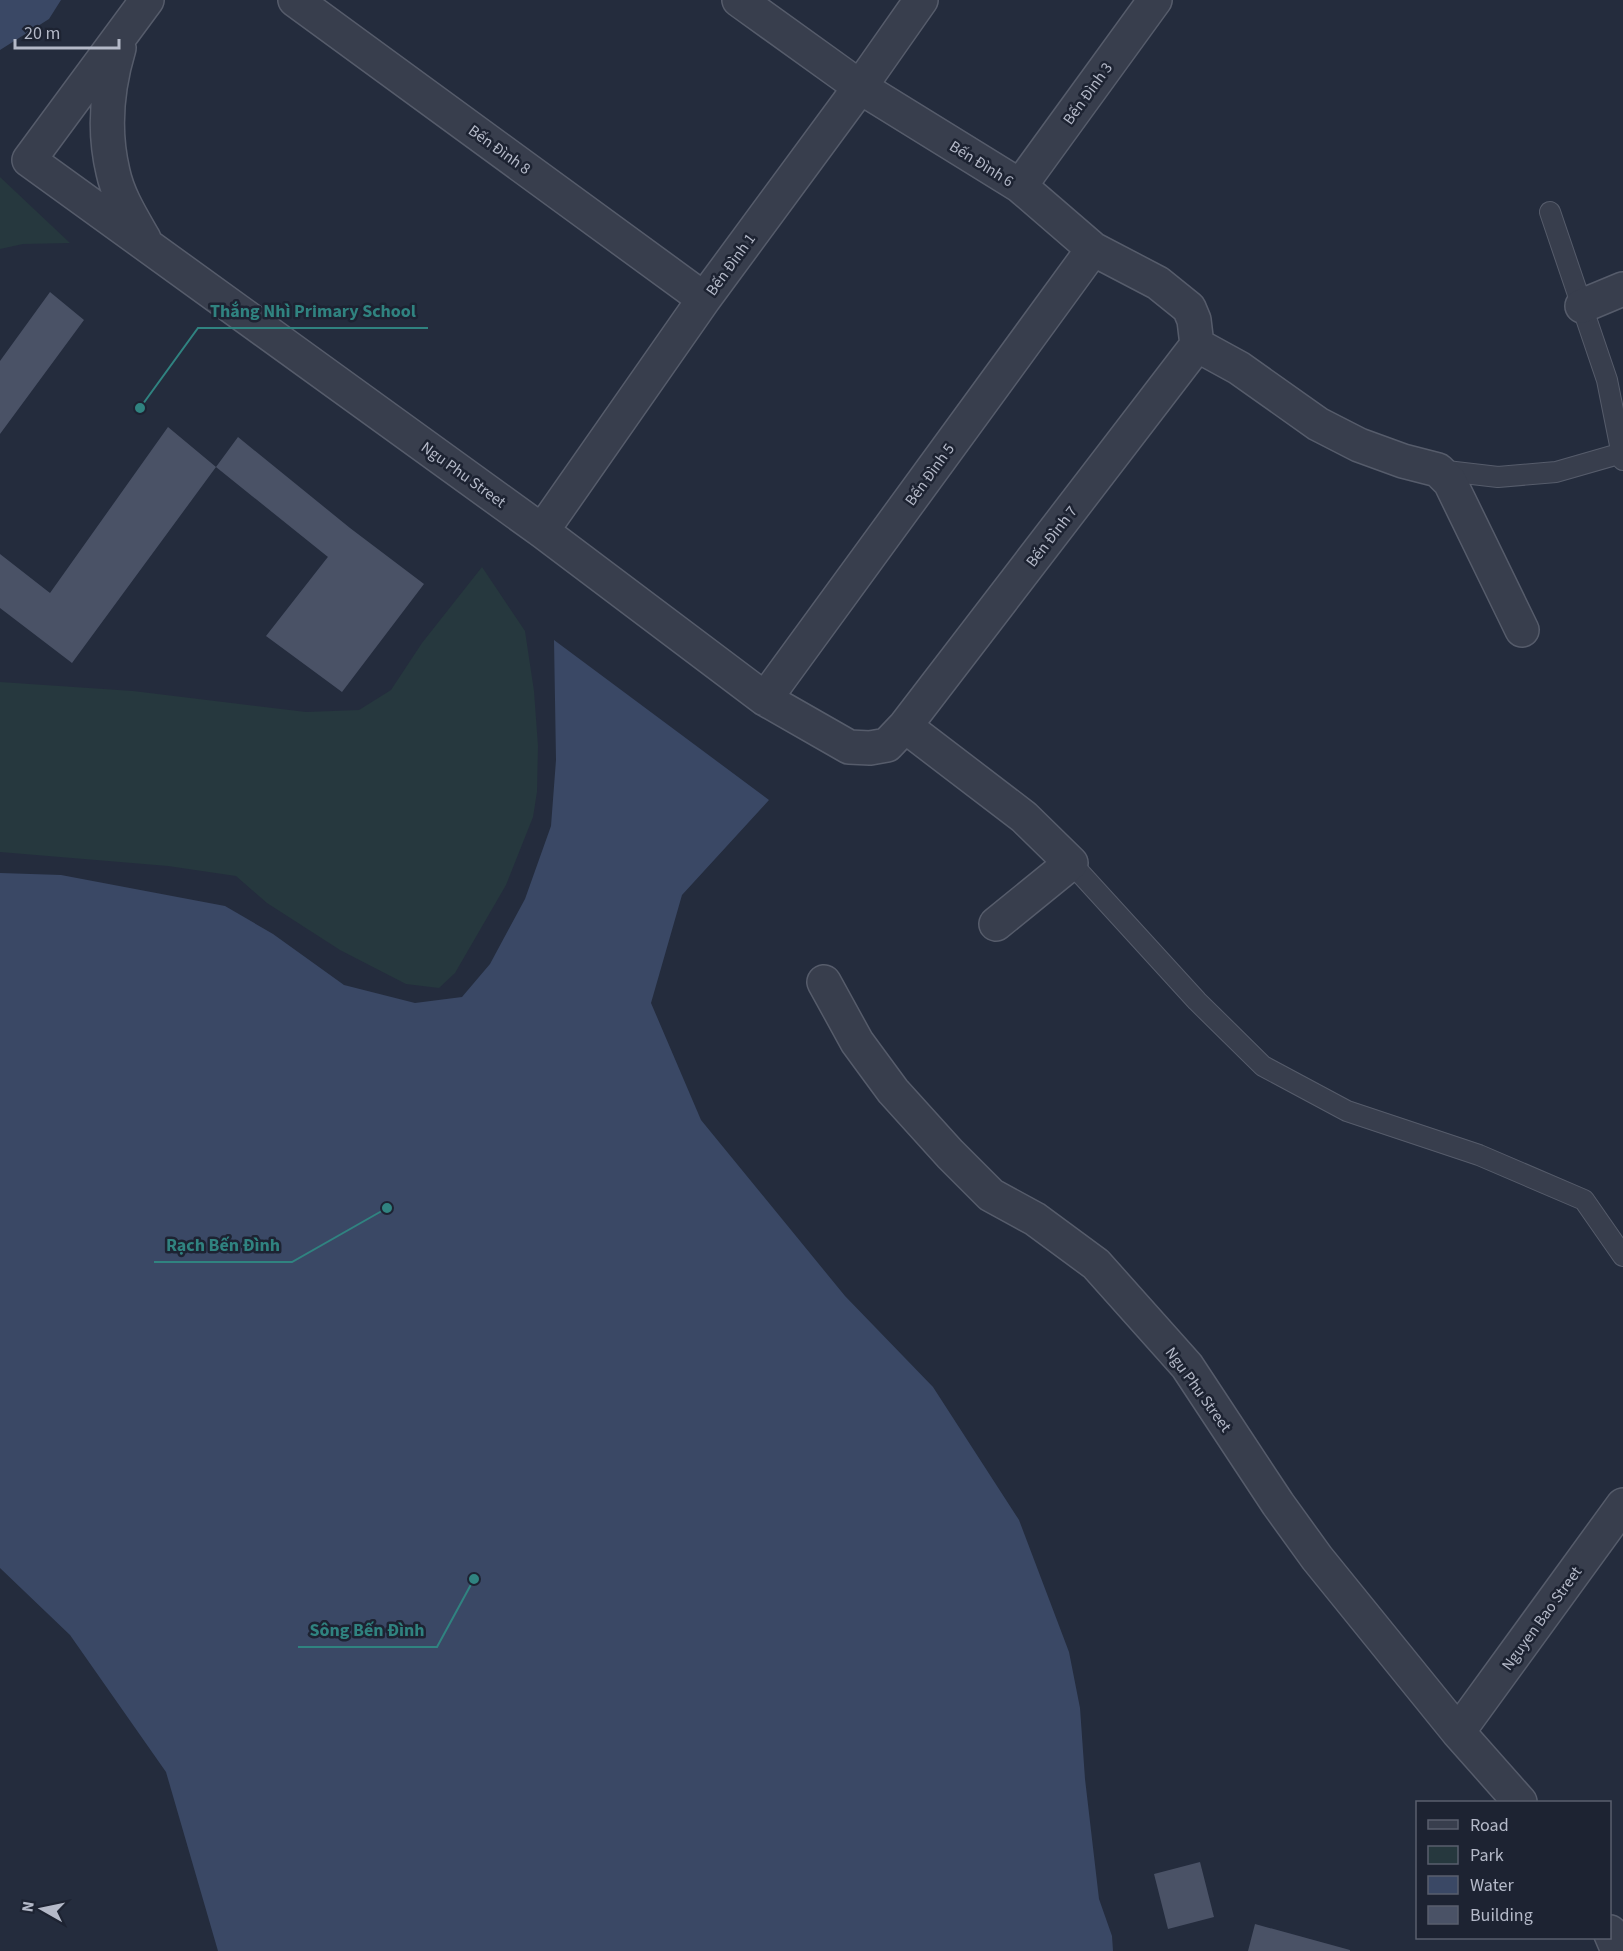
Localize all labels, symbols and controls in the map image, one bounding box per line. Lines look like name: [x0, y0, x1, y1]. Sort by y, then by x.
scale bar: [15, 12, 118, 50]
text: 20 m: [24, 21, 60, 46]
street label: Bến Đình 3: [1058, 58, 1118, 129]
street label: Bến Đình 8: [464, 120, 535, 180]
street label: Bến Đình 6: [945, 135, 1018, 192]
street label: Bến Đình 1: [701, 229, 761, 300]
callout: Thắng Nhì Primary School: [198, 292, 428, 328]
text: Thắng Nhì Primary School: [210, 299, 416, 324]
street label: Ngu Phu Street: [416, 436, 511, 513]
street label: Bến Đình 5: [900, 439, 960, 510]
street label: Bến Đình 7: [1021, 501, 1083, 572]
callout: Rạch Bến Đình: [154, 1226, 292, 1262]
text: Rạch Bến Đình: [166, 1233, 280, 1258]
street label: Ngu Phu Street: [1160, 1343, 1237, 1437]
street label: Nguyen Bao Street: [1497, 1562, 1587, 1675]
callout: Sông Bến Đình: [298, 1611, 437, 1647]
text: Sông Bến Đình: [310, 1618, 424, 1643]
legend: [1416, 1801, 1611, 1939]
text: Road: [1470, 1813, 1509, 1838]
text: Park: [1470, 1843, 1504, 1868]
text: Water: [1470, 1873, 1514, 1898]
north arrow: [12, 1879, 72, 1939]
text: N: [16, 1900, 40, 1914]
text: Building: [1470, 1903, 1533, 1928]

